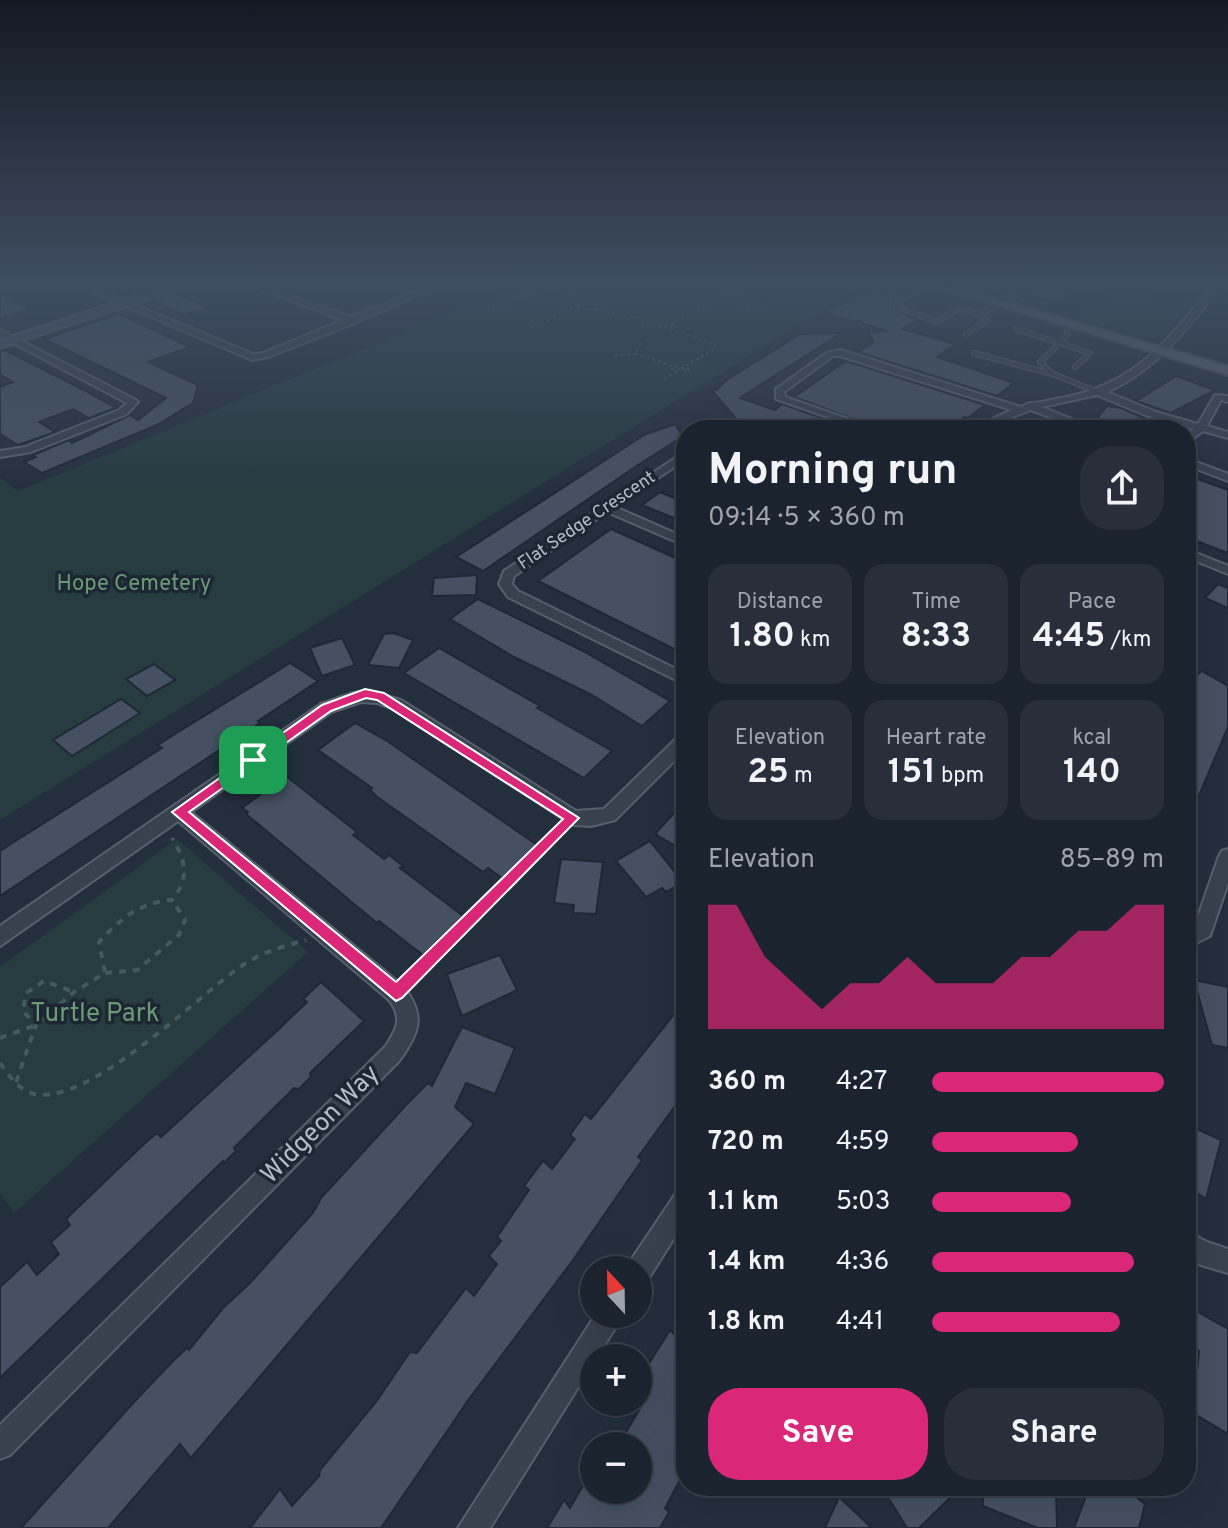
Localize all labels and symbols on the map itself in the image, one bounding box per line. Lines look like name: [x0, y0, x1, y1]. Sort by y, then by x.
street label: Flat Sedge Crescent: [514, 466, 660, 576]
park label: Hope Cemetery: [57, 571, 211, 598]
pin: [219, 726, 287, 794]
park label: Turtle Park: [30, 998, 160, 1031]
street label: Widgeon Way: [254, 1058, 388, 1192]
north arrow: [580, 1256, 652, 1328]

